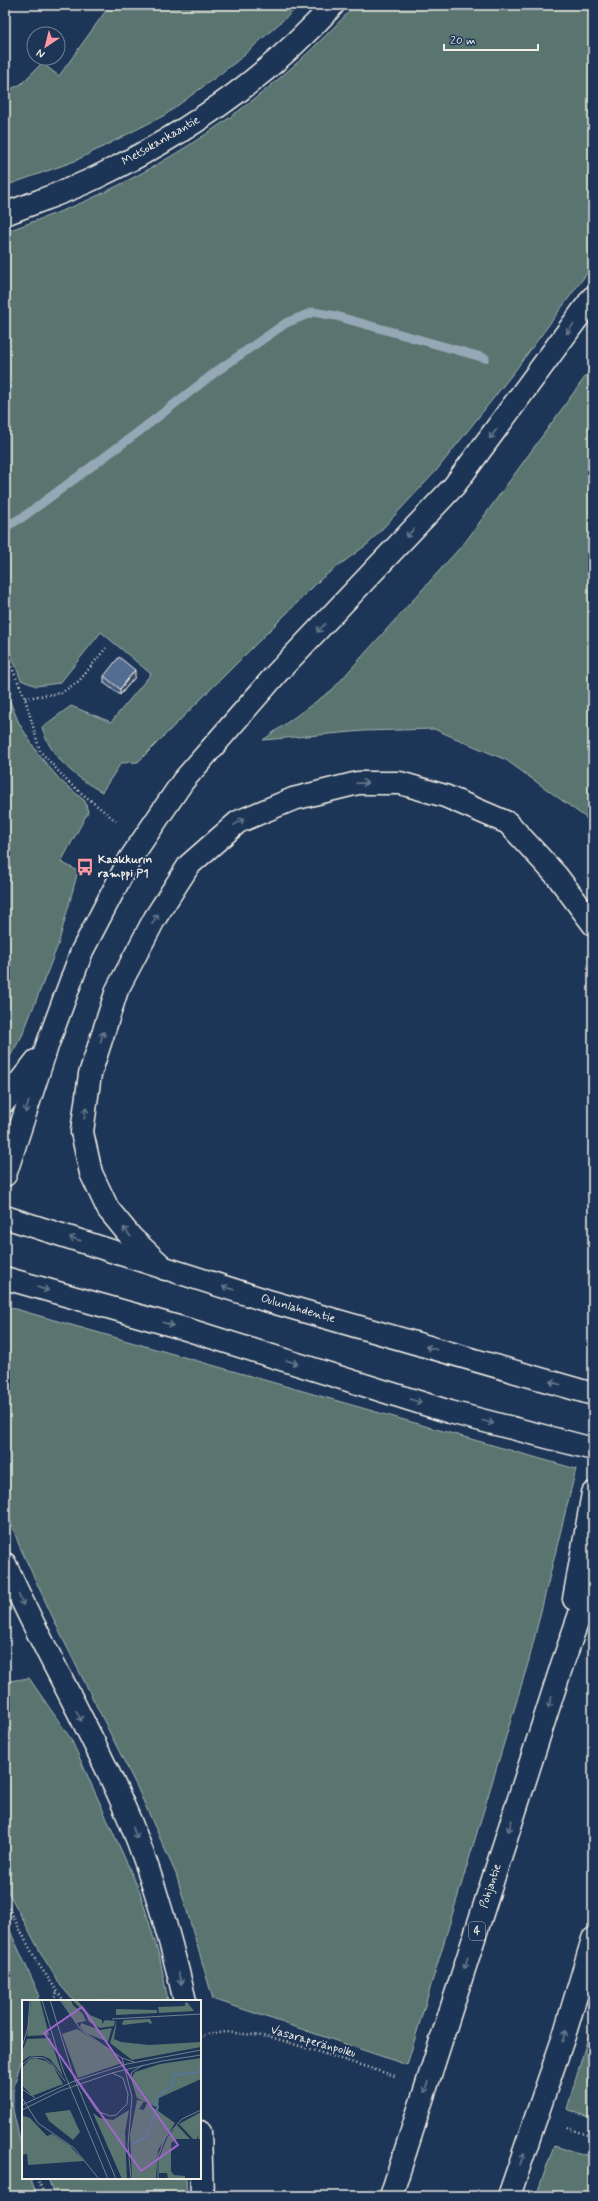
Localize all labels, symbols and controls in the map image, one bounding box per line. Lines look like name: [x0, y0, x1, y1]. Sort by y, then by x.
north arrow: [26, 26, 66, 66]
scale bar: [444, 26, 538, 52]
text: 20 m: [450, 33, 476, 49]
text: N: [34, 46, 48, 61]
street label: Metsokankaantie: [119, 112, 203, 170]
one-way arrow: [566, 323, 574, 334]
one-way arrow: [489, 428, 497, 439]
one-way arrow: [406, 528, 415, 538]
one-way arrow: [316, 623, 325, 633]
one-way arrow: [355, 779, 368, 787]
one-way arrow: [233, 818, 245, 826]
place label: Kaakkurin ramppi P1: [98, 852, 153, 882]
bus stop icon: Kaakkurin ramppi P1: [75, 857, 95, 877]
one-way arrow: [152, 913, 160, 925]
one-way arrow: [99, 1031, 106, 1044]
one-way arrow: [23, 1100, 30, 1113]
one-way arrow: [81, 1107, 89, 1120]
one-way arrow: [123, 1226, 131, 1237]
one-way arrow: [69, 1235, 82, 1242]
one-way arrow: [222, 1284, 235, 1291]
one-way arrow: [36, 1286, 49, 1293]
street label: Oulunlahdentie: [259, 1291, 337, 1327]
one-way arrow: [161, 1321, 174, 1328]
one-way arrow: [424, 1344, 437, 1351]
one-way arrow: [285, 1359, 298, 1366]
one-way arrow: [549, 1379, 562, 1386]
one-way arrow: [409, 1398, 422, 1405]
one-way arrow: [481, 1419, 494, 1426]
one-way arrow: [18, 1593, 25, 1605]
one-way arrow: [546, 1696, 553, 1709]
one-way arrow: [76, 1710, 83, 1722]
one-way arrow: [506, 1820, 514, 1832]
one-way arrow: [131, 1827, 139, 1839]
street label: Pohjantie: [476, 1862, 506, 1910]
road number: 4: [469, 1922, 485, 1940]
one-way arrow: [462, 1956, 469, 1969]
one-way arrow: [176, 1972, 184, 1985]
inset map: [22, 2000, 201, 2179]
street label: Vasaraperänpolku: [268, 2022, 358, 2062]
one-way arrow: [561, 2030, 568, 2043]
one-way arrow: [422, 2080, 429, 2093]
one-way arrow: [519, 2153, 526, 2166]

